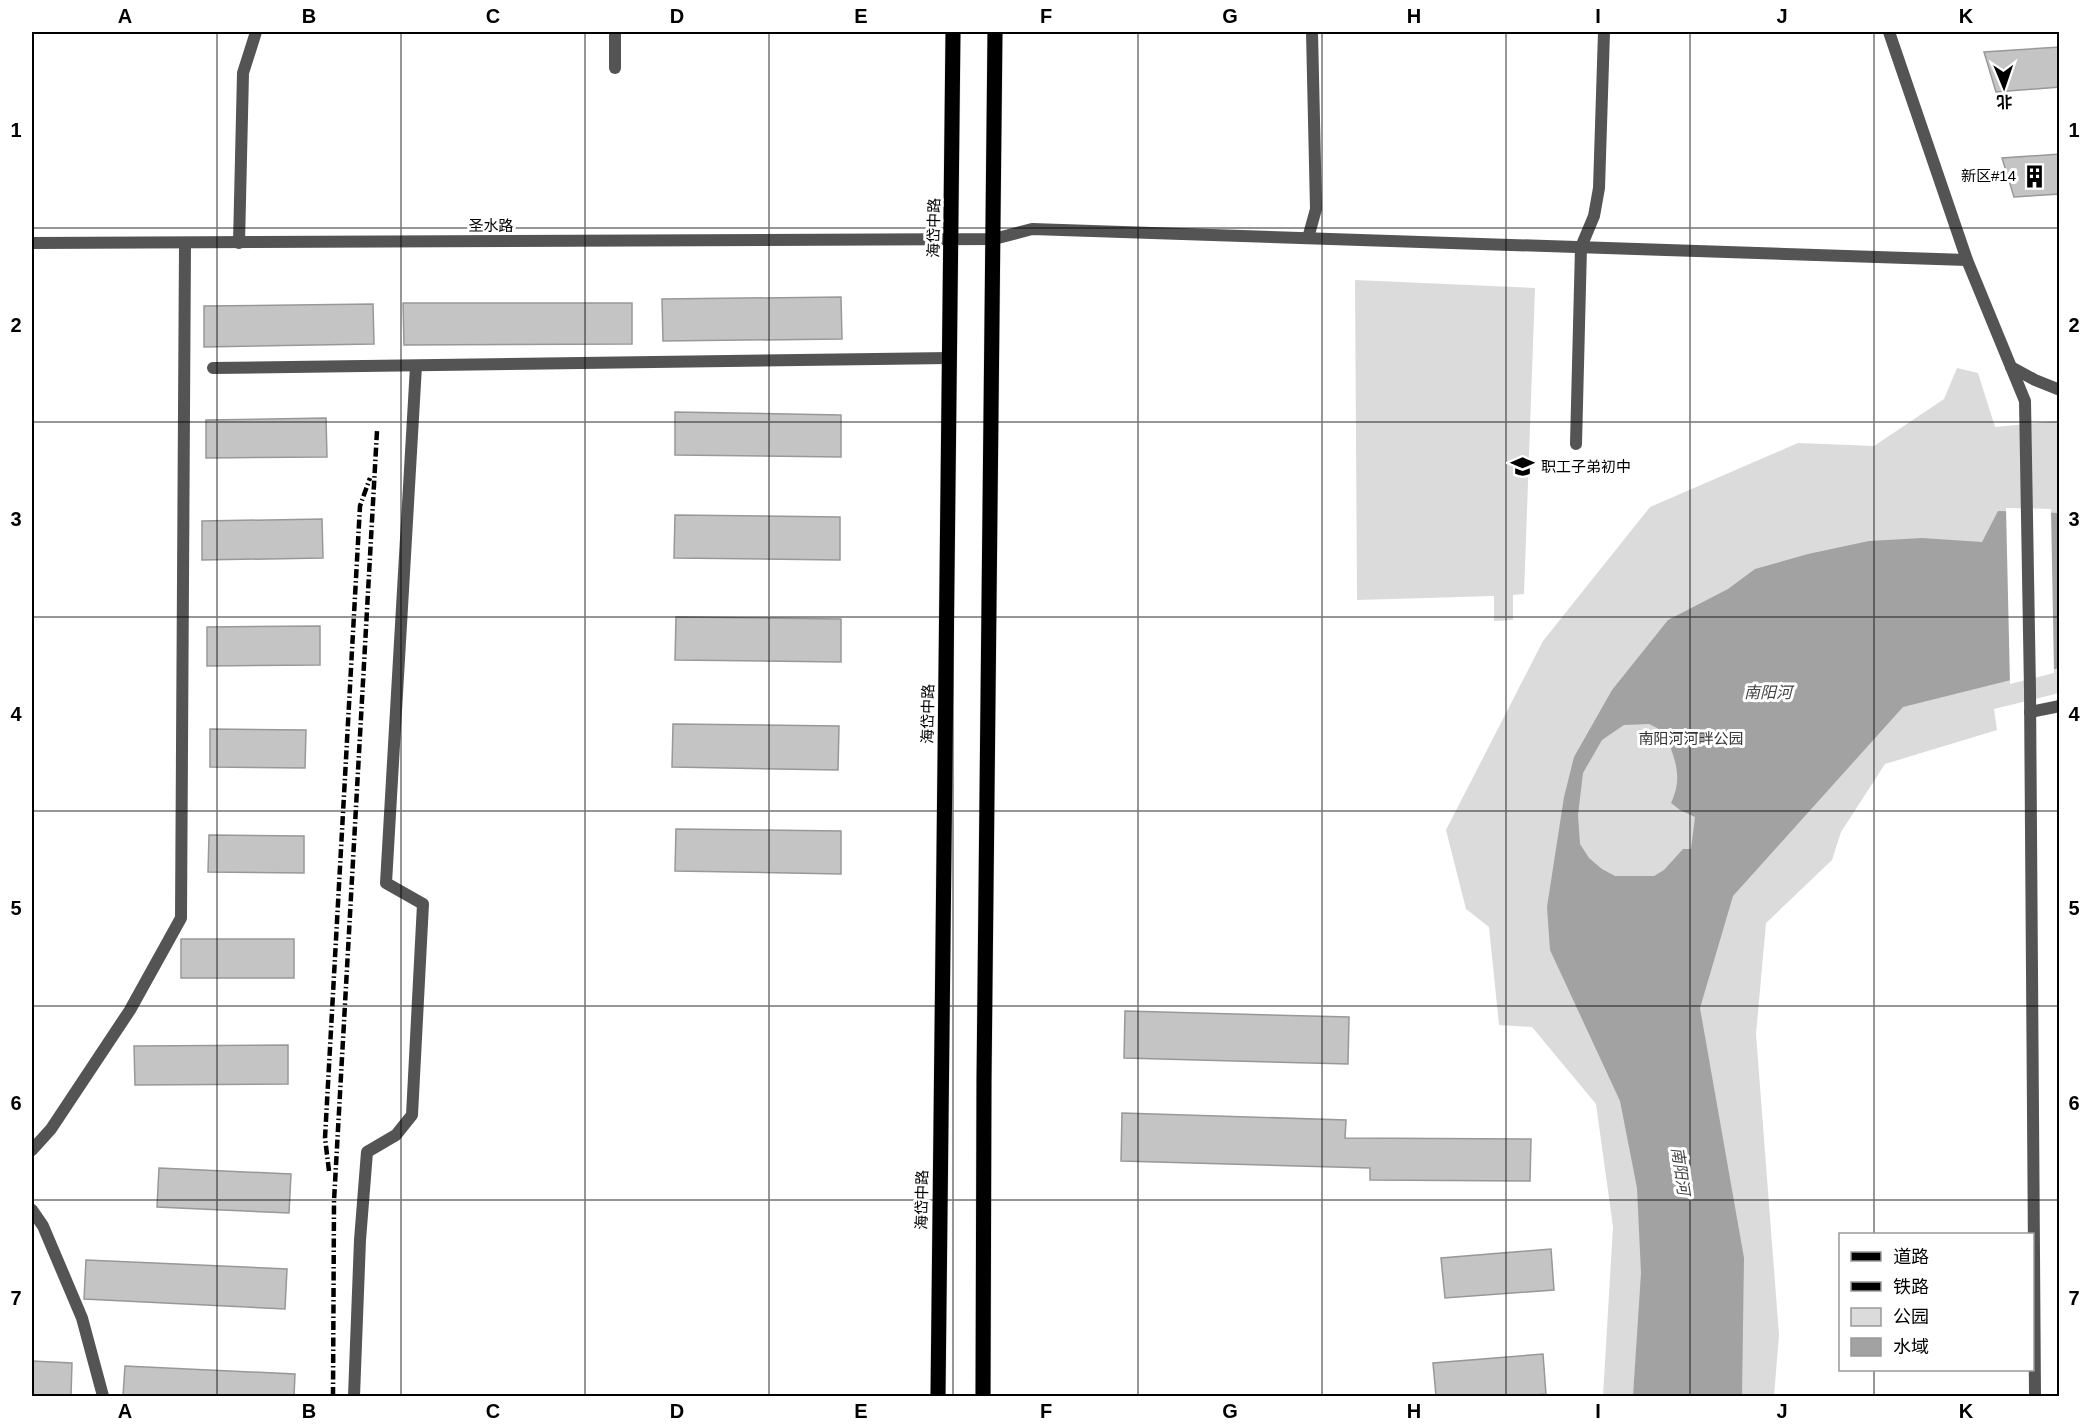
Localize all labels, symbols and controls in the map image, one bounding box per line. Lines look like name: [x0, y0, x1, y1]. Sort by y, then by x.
text: A: [118, 5, 132, 27]
text: B: [302, 5, 316, 27]
text: C: [486, 5, 500, 27]
text: D: [670, 5, 684, 27]
text: E: [854, 5, 868, 27]
text: F: [1040, 5, 1052, 27]
text: G: [1222, 5, 1238, 27]
text: H: [1407, 5, 1421, 27]
text: I: [1595, 5, 1601, 27]
text: J: [1776, 5, 1788, 27]
text: K: [1959, 5, 1974, 27]
north arrow: [1974, 57, 2034, 117]
text: 北: [1996, 93, 2013, 110]
text: 1: [10, 119, 22, 141]
text: 1: [2068, 119, 2080, 141]
building icon: 新区#14: [2021, 163, 2047, 189]
place label: 新区#14: [1961, 167, 2016, 184]
street label: 海岱中路: [924, 198, 943, 258]
street label: 圣水路: [468, 217, 514, 234]
text: 2: [10, 314, 22, 336]
text: 2: [2068, 314, 2080, 336]
school or university icon: 职工子弟初中: [1510, 454, 1536, 480]
place label: 职工子弟初中: [1541, 458, 1631, 475]
text: 3: [10, 508, 22, 530]
text: 3: [2068, 508, 2080, 530]
street label: 海岱中路: [918, 684, 937, 744]
water label: 南阳河: [1744, 684, 1795, 701]
text: 4: [10, 703, 22, 725]
text: 4: [2068, 703, 2080, 725]
park label: 南阳河河畔公园: [1638, 730, 1744, 747]
text: 5: [10, 897, 22, 919]
text: 5: [2068, 897, 2080, 919]
text: 6: [10, 1092, 22, 1114]
text: 6: [2068, 1092, 2080, 1114]
water label: 南阳河: [1669, 1146, 1693, 1199]
street label: 海岱中路: [912, 1170, 931, 1230]
legend: [1839, 1233, 2034, 1371]
text: 道路: [1893, 1247, 1929, 1267]
text: 铁路: [1893, 1277, 1929, 1297]
text: 7: [10, 1287, 22, 1309]
text: 7: [2068, 1287, 2080, 1309]
text: 公园: [1893, 1307, 1929, 1327]
text: 水域: [1893, 1337, 1929, 1357]
text: A: [118, 1400, 132, 1422]
text: B: [302, 1400, 316, 1422]
text: C: [486, 1400, 500, 1422]
text: D: [670, 1400, 684, 1422]
text: E: [854, 1400, 868, 1422]
text: F: [1040, 1400, 1052, 1422]
text: G: [1222, 1400, 1238, 1422]
text: H: [1407, 1400, 1421, 1422]
text: I: [1595, 1400, 1601, 1422]
text: J: [1776, 1400, 1788, 1422]
text: K: [1959, 1400, 1974, 1422]

